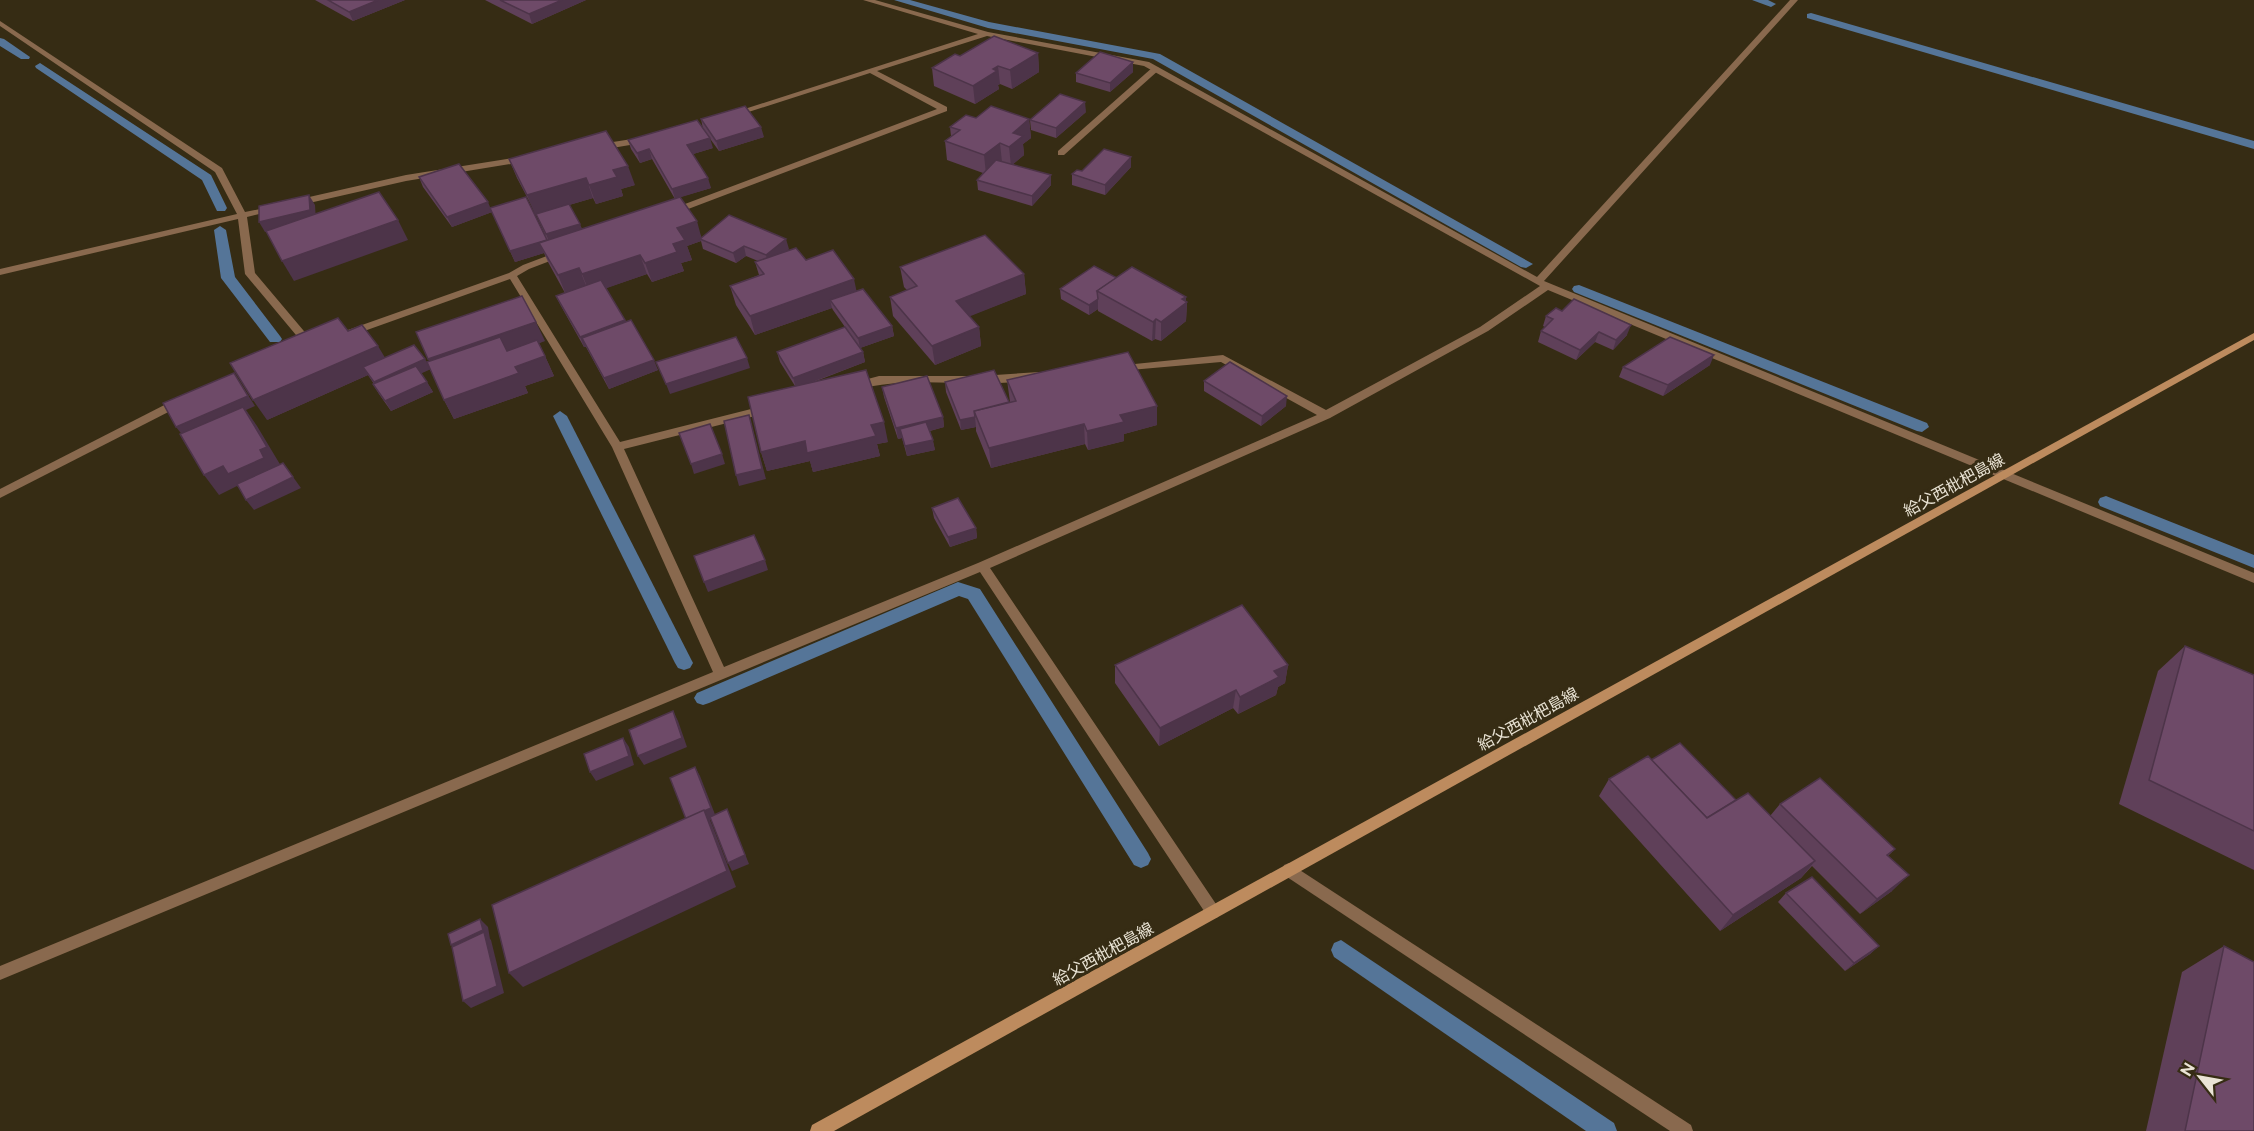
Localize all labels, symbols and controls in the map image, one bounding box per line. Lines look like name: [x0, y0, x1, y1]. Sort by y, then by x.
street label: 給父西枇杷島線: [1900, 450, 2008, 520]
street label: 給父西枇杷島線: [1474, 684, 1582, 754]
street label: 給父西枇杷島線: [1049, 919, 1157, 989]
north arrow: [2170, 1047, 2230, 1107]
text: N: [2176, 1059, 2199, 1080]

